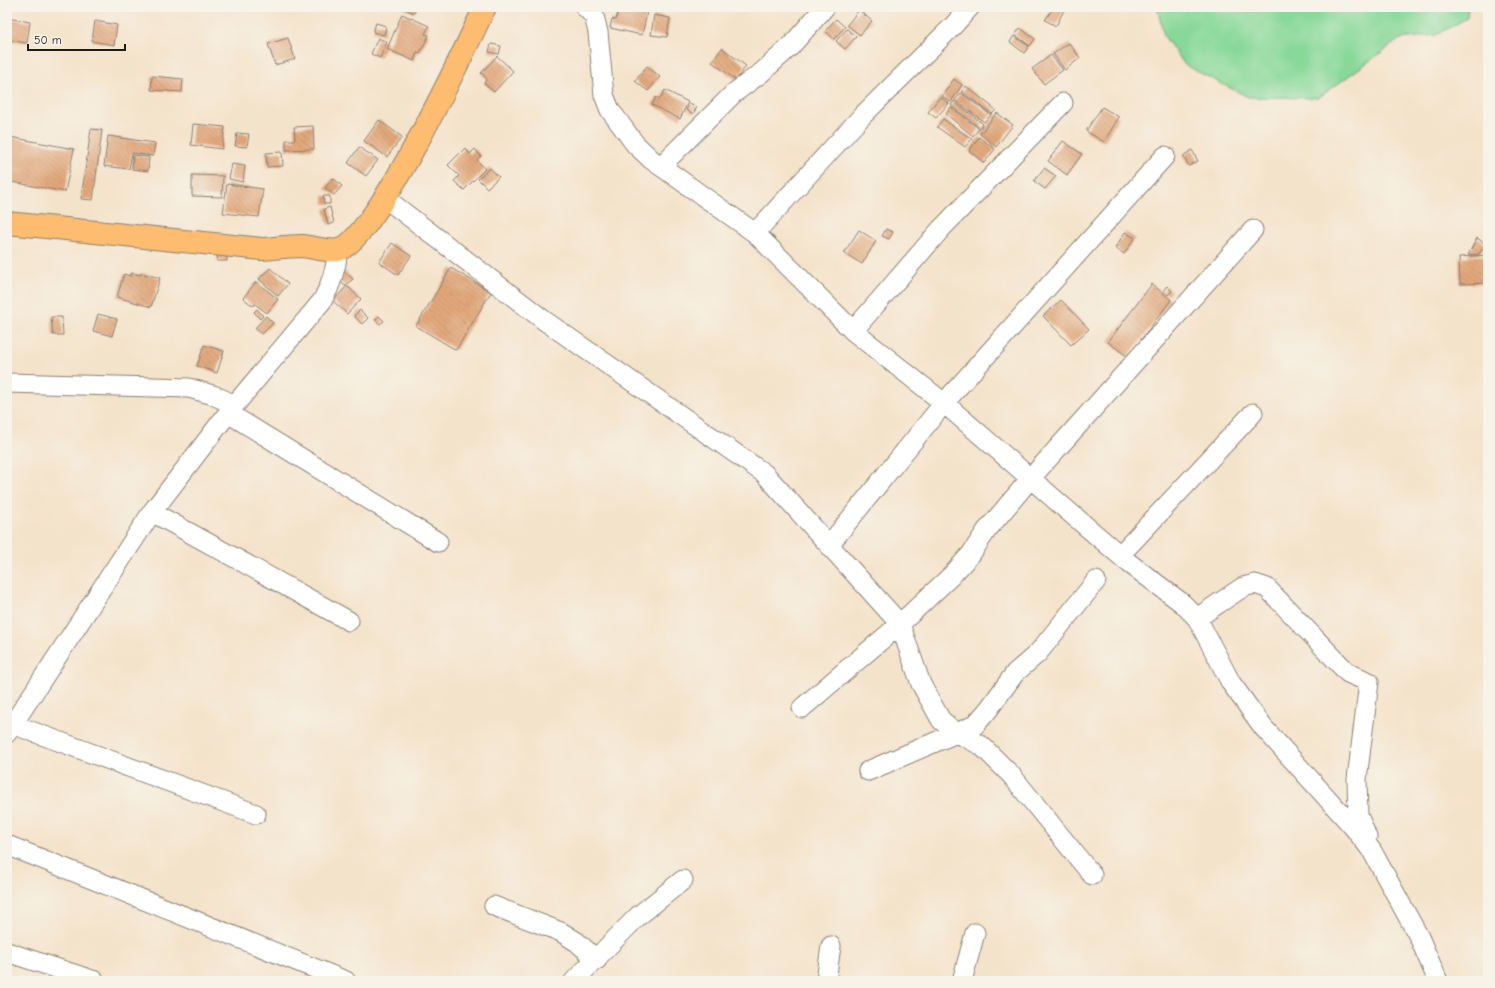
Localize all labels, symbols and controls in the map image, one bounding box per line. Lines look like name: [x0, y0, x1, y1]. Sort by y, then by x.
scale bar: [28, 26, 125, 52]
text: 50 m: [34, 33, 62, 47]

